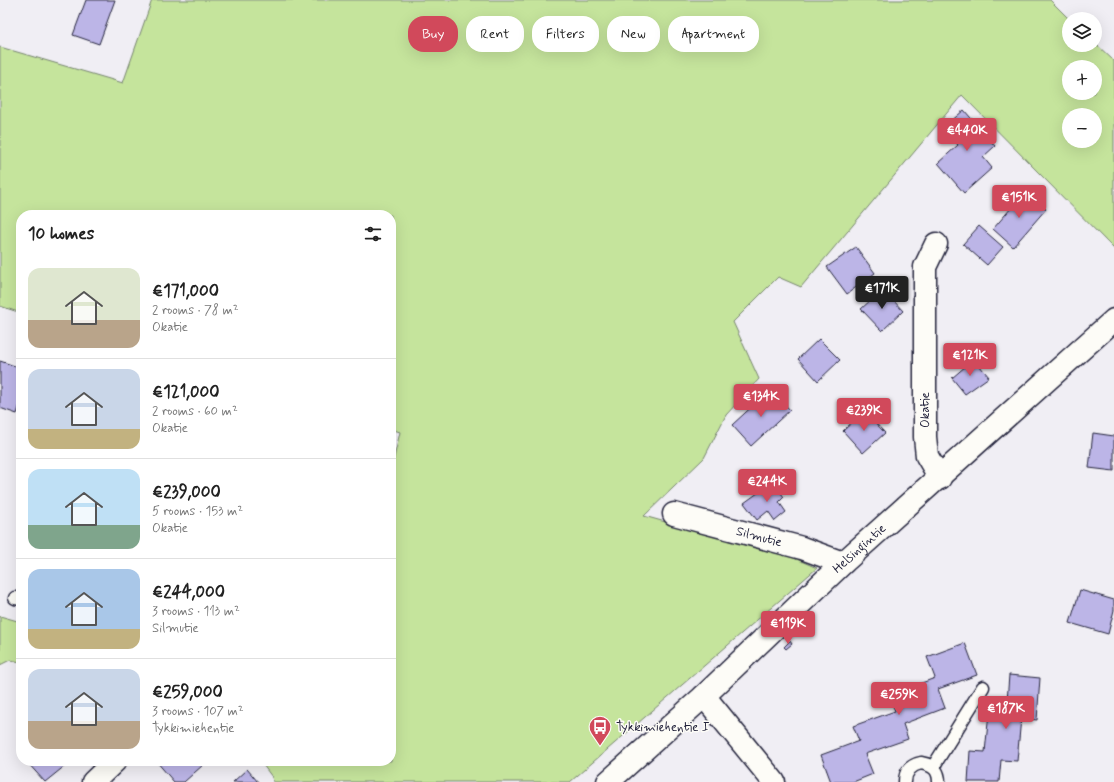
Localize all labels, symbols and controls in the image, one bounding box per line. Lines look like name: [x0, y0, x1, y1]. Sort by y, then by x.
map controls: [1062, 12, 1102, 148]
button: layers: [1062, 12, 1102, 52]
chip: Buy: [408, 16, 458, 52]
chip: Rent: [466, 16, 524, 52]
chip: Filters: [532, 16, 599, 52]
chip: New: [607, 16, 660, 52]
chip: Apartment: [668, 16, 759, 52]
button: +: [1062, 60, 1102, 100]
button: −: [1062, 108, 1102, 148]
pin: €440K: [939, 118, 995, 152]
text: €440K: [947, 122, 987, 139]
pin: €151K: [991, 185, 1047, 219]
text: €151K: [1001, 189, 1037, 206]
text: 10 homes: [28, 223, 94, 245]
icon: filters: [362, 223, 384, 245]
pin: €171K: [854, 276, 910, 310]
text: €171,000: [152, 280, 219, 302]
text: €171K: [864, 280, 900, 297]
icon: home: [60, 284, 108, 332]
text: 2 rooms · 78 m²: [152, 302, 239, 319]
text: Okatie: [152, 319, 188, 336]
pin: €121K: [942, 343, 998, 377]
text: €121K: [952, 347, 988, 364]
text: €121,000: [152, 381, 219, 403]
pin: €134K: [733, 384, 789, 418]
icon: home: [60, 385, 108, 433]
text: €134K: [743, 388, 779, 405]
street label: Okatie: [917, 392, 934, 428]
pin: €239K: [836, 398, 892, 432]
text: €239K: [846, 402, 882, 419]
text: 2 rooms · 60 m²: [152, 403, 238, 420]
text: Okatie: [152, 420, 188, 437]
pin: €244K: [739, 469, 795, 503]
text: €244K: [747, 473, 787, 490]
text: €239,000: [152, 481, 221, 503]
icon: home: [60, 485, 108, 533]
text: 5 rooms · 153 m²: [152, 503, 243, 520]
text: Okatie: [152, 520, 188, 537]
street label: Helsingintie: [829, 520, 890, 577]
street label: Silmutie: [734, 522, 784, 551]
text: €244,000: [152, 581, 225, 603]
icon: home: [60, 585, 108, 633]
text: 3 rooms · 113 m²: [152, 603, 240, 620]
pin: €119K: [760, 611, 816, 645]
text: €119K: [770, 615, 806, 632]
text: Silmutie: [152, 620, 199, 637]
text: €259,000: [152, 681, 223, 703]
pin: €259K: [871, 682, 927, 716]
icon: home: [60, 685, 108, 733]
text: €259K: [880, 686, 918, 703]
pin: €187K: [978, 696, 1034, 730]
text: €187K: [987, 700, 1025, 717]
text: 3 rooms · 107 m²: [152, 703, 244, 720]
bus stop icon: Tykkimiehentie I: [587, 714, 613, 747]
place label: Tykkimiehentie I: [616, 719, 710, 736]
text: Tykkimiehentie: [152, 720, 234, 737]

